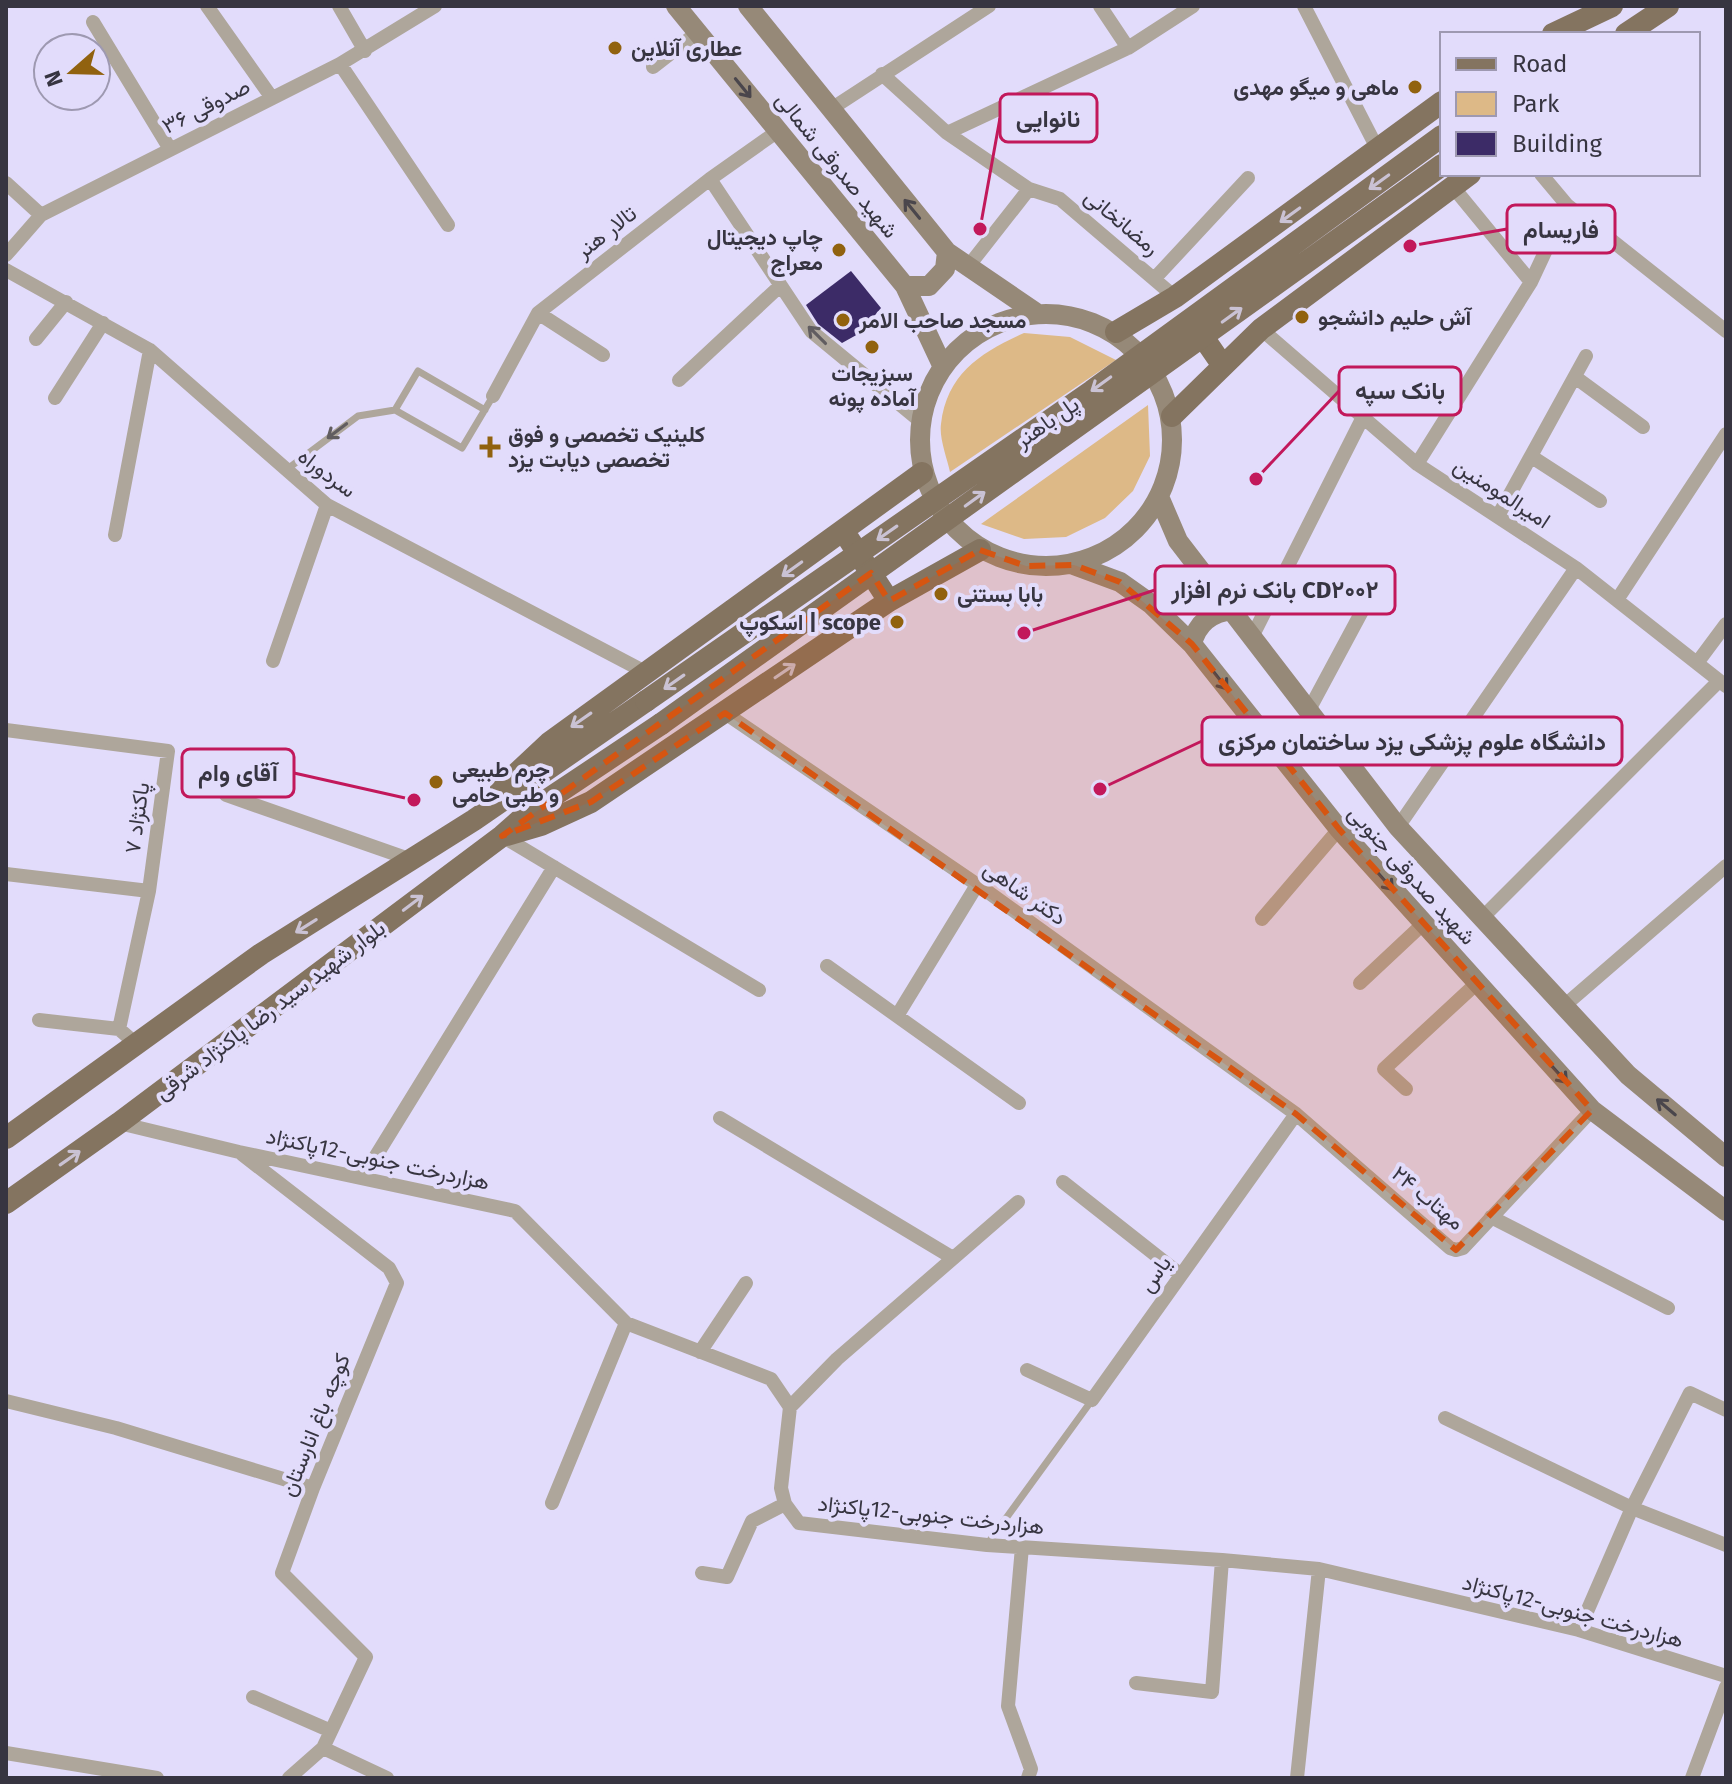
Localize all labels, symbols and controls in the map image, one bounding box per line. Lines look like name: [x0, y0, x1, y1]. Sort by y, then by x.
north arrow: [32, 32, 112, 112]
legend: [1440, 32, 1700, 176]
place label: عطاری آنلاین: [631, 35, 742, 62]
marker: عطاری آنلاین: [606, 39, 624, 57]
text: Road: [1512, 50, 1567, 78]
text: N: [38, 67, 69, 90]
street label: صدوقی ۳۶: [157, 72, 255, 140]
place label: ماهی و میگو مهدی: [1233, 74, 1399, 101]
one-way arrow: [734, 77, 752, 98]
marker: ماهی و میگو مهدی: [1406, 78, 1424, 96]
street label: شهید صدوقی شمالی: [770, 86, 904, 244]
text: Park: [1512, 90, 1560, 118]
callout: نانوایی: [1000, 94, 1097, 142]
text: نانوایی: [1016, 105, 1080, 134]
text: Building: [1512, 130, 1602, 158]
one-way arrow: [1369, 173, 1390, 190]
street label: رمضانخانی: [1079, 183, 1165, 261]
one-way arrow: [903, 199, 921, 220]
street label: تالار هنر: [569, 200, 642, 265]
callout: فاریسام: [1507, 205, 1615, 253]
one-way arrow: [1279, 207, 1301, 224]
text: فاریسام: [1523, 216, 1599, 246]
place label: چاپ دیجیتال معراج: [707, 224, 823, 277]
marker: چاپ دیجیتال معراج: [830, 241, 848, 259]
place label: آش حلیم دانشجو: [1318, 304, 1473, 332]
place label: مسجد صاحب الامر: [858, 307, 1027, 334]
one-way arrow: [1221, 307, 1242, 324]
marker: آش حلیم دانشجو: [1293, 308, 1311, 326]
marker: مسجد صاحب الامر: [834, 311, 852, 329]
one-way arrow: [807, 325, 827, 345]
marker: سبزیجات آماده پونه: [863, 338, 881, 356]
place label: سبزیجات آماده پونه: [829, 360, 917, 414]
callout: بانک سپه: [1339, 367, 1461, 415]
one-way arrow: [1090, 376, 1112, 393]
text: بانک سپه: [1355, 377, 1445, 407]
street label: پل باهنر: [1009, 390, 1085, 455]
place label: کلینیک تخصصی و فوق تخصصی دیابت یزد: [508, 421, 705, 473]
one-way arrow: [327, 423, 348, 440]
marker: کلینیک تخصصی و فوق تخصصی دیابت یزد: [479, 436, 501, 458]
street label: سردوراه: [293, 442, 361, 504]
street label: امیرالمومنین: [1448, 452, 1556, 534]
one-way arrow: [964, 491, 985, 508]
one-way arrow: [877, 525, 899, 541]
one-way arrow: [782, 560, 803, 577]
callout: بانک نرم افزار CD۲۰۰۲: [1155, 566, 1395, 614]
text: بانک نرم افزار CD۲۰۰۲: [1170, 576, 1379, 606]
place label: بابا بستنی: [957, 581, 1043, 608]
marker: بابا بستنی: [932, 585, 950, 603]
place label: اسکوپ | scope: [739, 609, 881, 638]
marker: اسکوپ | scope: [888, 613, 906, 631]
one-way arrow: [774, 663, 796, 679]
one-way arrow: [1211, 669, 1229, 690]
one-way arrow: [664, 674, 686, 690]
one-way arrow: [570, 712, 592, 729]
callout: دانشگاه علوم پزشکی یزد ساختمان مرکزی: [1202, 717, 1622, 765]
text: دانشگاه علوم پزشکی یزد ساختمان مرکزی: [1218, 728, 1606, 758]
callout: آقای وام: [182, 749, 294, 797]
place label: چرم طبیعی و طبی حامی: [452, 756, 559, 808]
text: آقای وام: [198, 759, 280, 789]
marker: چرم طبیعی و طبی حامی: [427, 773, 445, 791]
street label: پاکنژاد ۷: [119, 781, 156, 856]
street label: شهید صدوقی جنوبی: [1342, 800, 1482, 950]
street label: دکتر شاهی: [978, 855, 1072, 931]
one-way arrow: [1376, 871, 1394, 891]
one-way arrow: [402, 894, 423, 911]
street label: بلوار شهید سید رضا پاکنژاد شرقی: [149, 914, 391, 1106]
one-way arrow: [296, 917, 318, 934]
one-way arrow: [1550, 1064, 1569, 1084]
one-way arrow: [1656, 1098, 1677, 1116]
street label: هزاردرخت جنوبی-12پاکنژاد: [264, 1122, 492, 1197]
one-way arrow: [58, 1150, 80, 1166]
street label: مهتاب ۲۴: [1386, 1160, 1470, 1236]
street label: یاس: [1133, 1250, 1177, 1298]
street label: کوچه باغ انارستان: [274, 1349, 357, 1501]
street label: هزاردرخت جنوبی-12پاکنژاد: [816, 1490, 1046, 1541]
street label: هزاردرخت جنوبی-12پاکنژاد: [1459, 1569, 1686, 1654]

